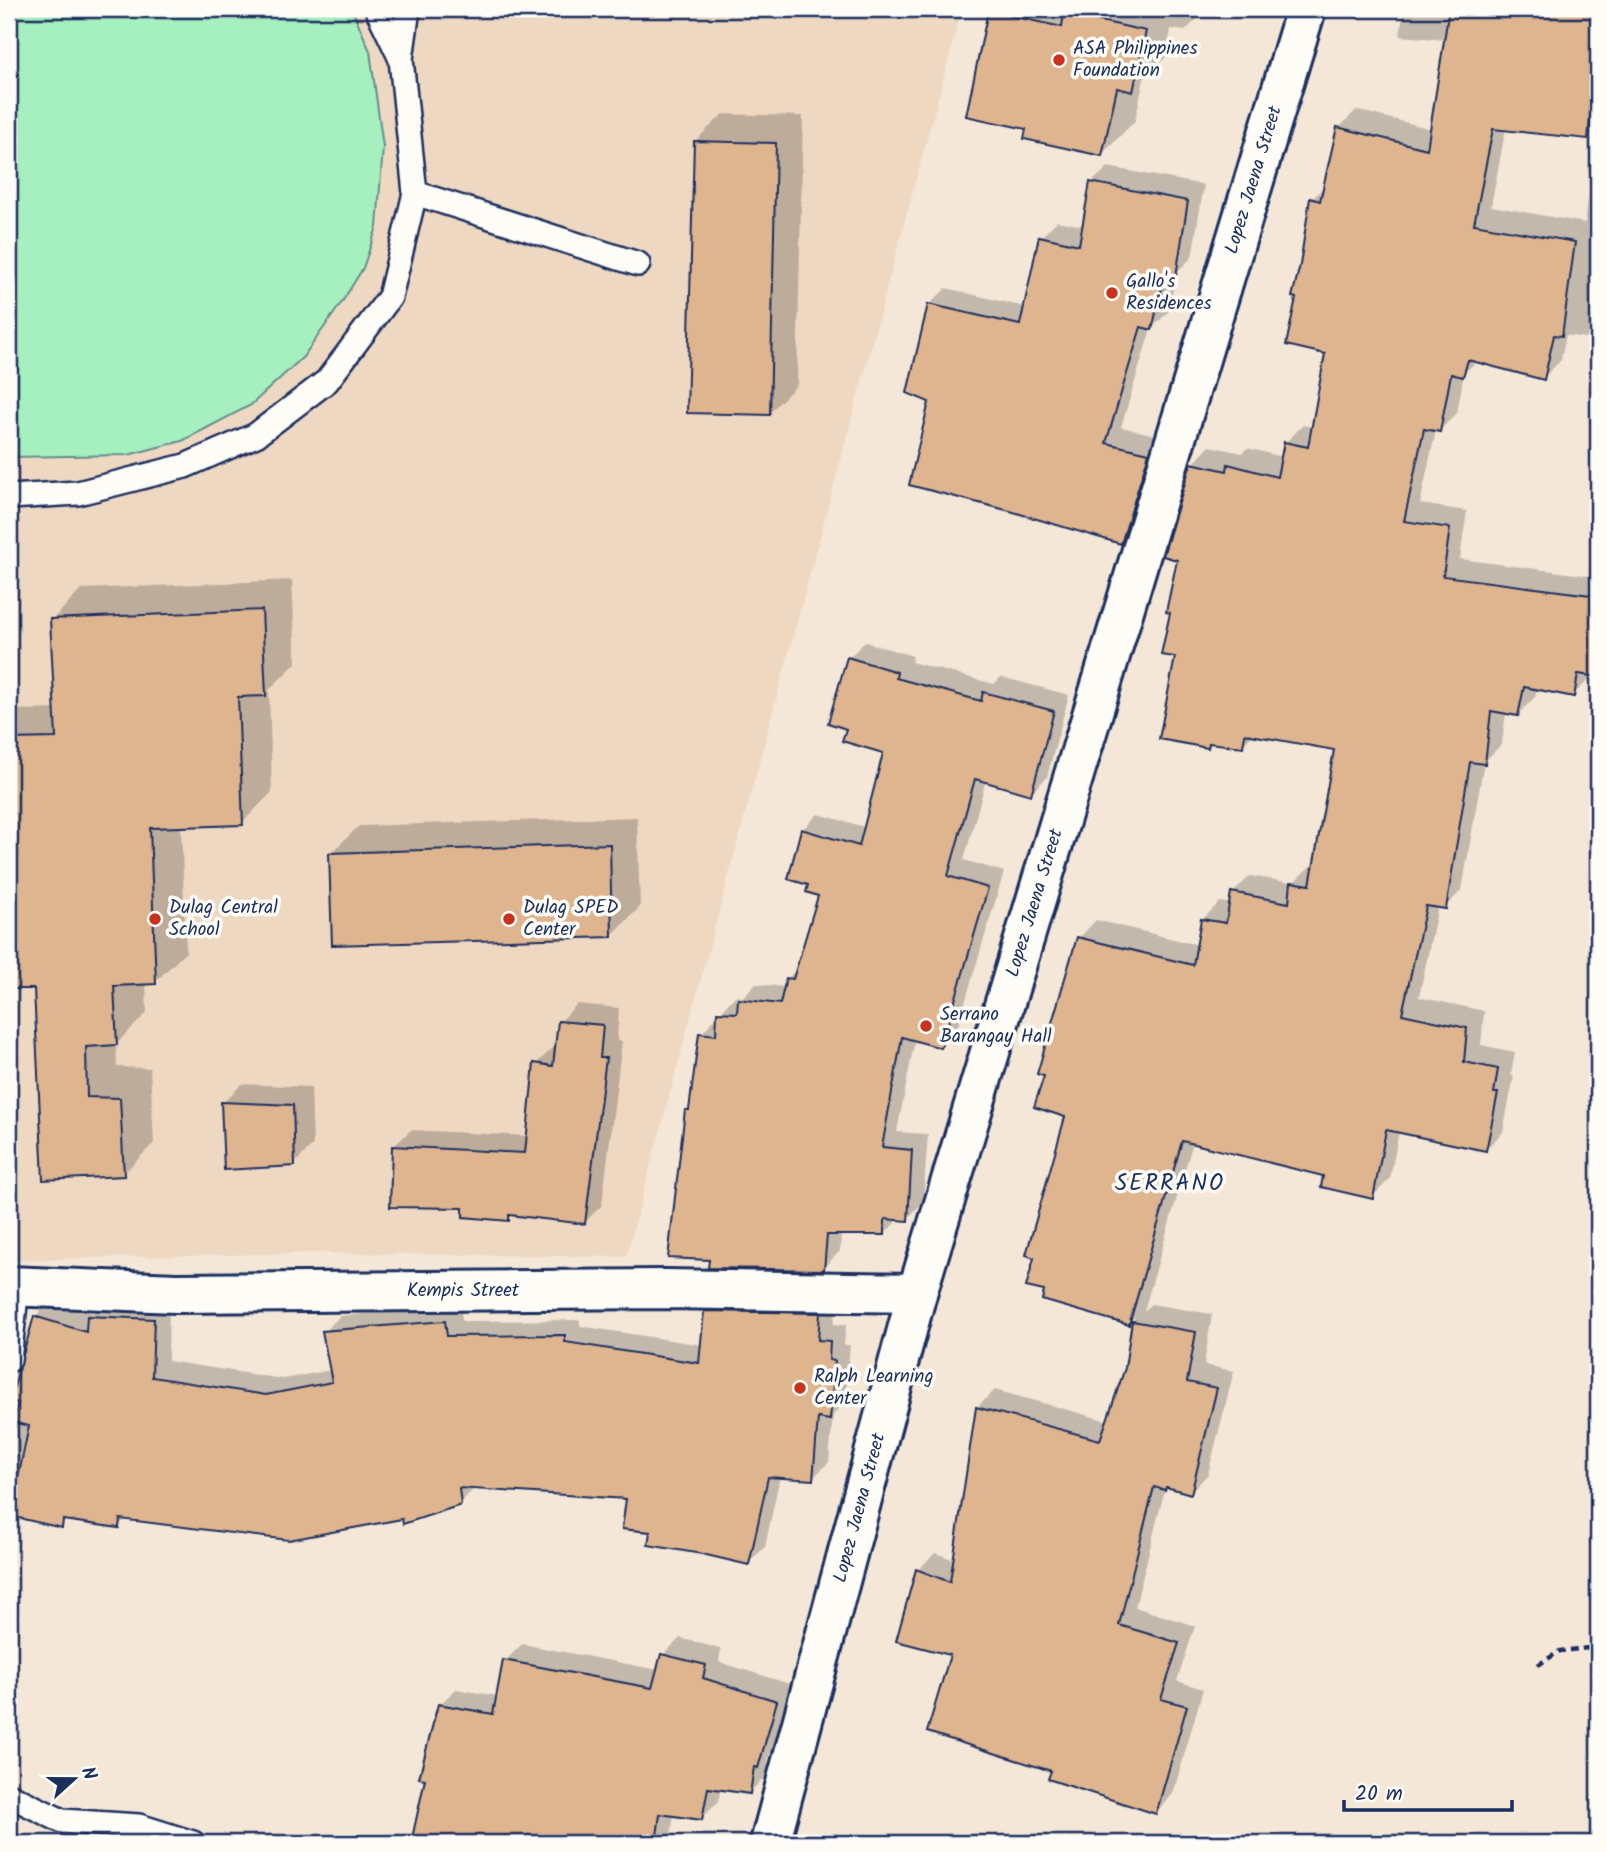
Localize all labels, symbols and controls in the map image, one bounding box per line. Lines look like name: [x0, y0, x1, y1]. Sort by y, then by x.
place label: ASA Philippines Foundation: [1073, 34, 1197, 86]
marker: ASA Philippines Foundation: [1051, 52, 1067, 68]
street label: Lopez Jaena Street: [1217, 101, 1291, 258]
place label: Gallo's Residences: [1126, 267, 1212, 319]
marker: Gallo's Residences: [1104, 285, 1120, 301]
street label: Lopez Jaena Street: [998, 824, 1072, 981]
place label: Dulag Central School: [169, 893, 278, 945]
place label: Dulag SPED Center: [523, 893, 618, 945]
marker: Dulag Central School: [147, 911, 163, 927]
marker: Dulag SPED Center: [501, 911, 517, 927]
place label: Serrano Barangay Hall: [940, 1000, 1052, 1052]
marker: Serrano Barangay Hall: [918, 1018, 934, 1034]
district label: SERRANO: [1115, 1166, 1225, 1202]
street label: Kempis Street: [407, 1276, 520, 1306]
place label: Ralph Learning Center: [814, 1362, 933, 1414]
marker: Ralph Learning Center: [792, 1380, 808, 1396]
street label: Lopez Jaena Street: [826, 1429, 895, 1586]
north arrow: [38, 1744, 108, 1814]
text: N: [72, 1763, 104, 1785]
scale bar: [1344, 1768, 1512, 1812]
text: 20 m: [1355, 1778, 1403, 1811]

